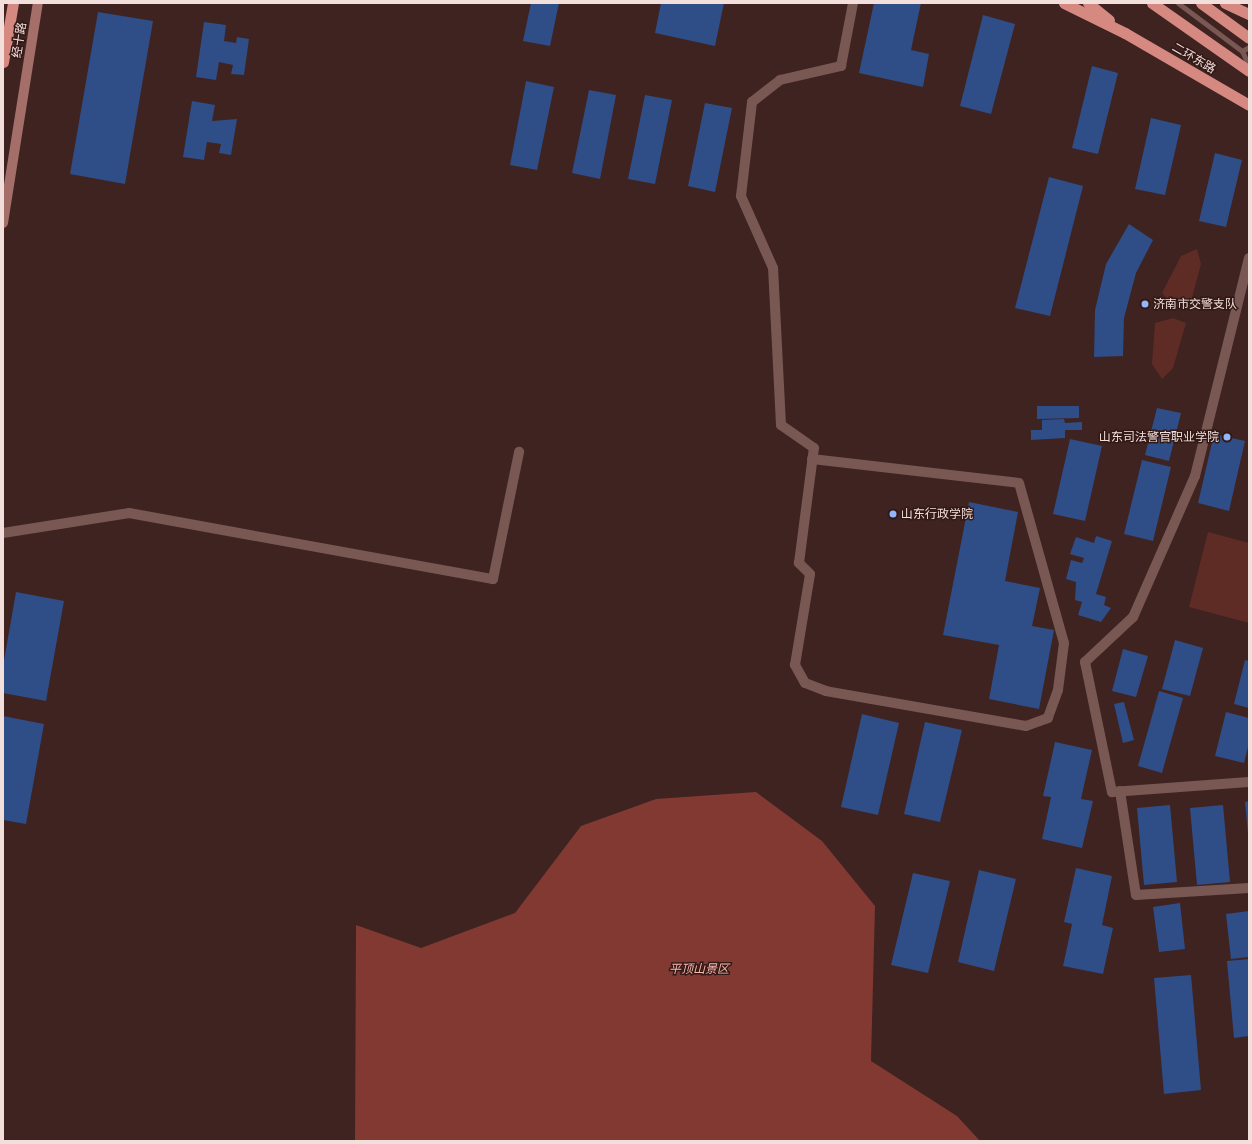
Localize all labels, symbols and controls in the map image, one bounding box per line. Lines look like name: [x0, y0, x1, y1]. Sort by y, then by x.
street label: 经十路: [9, 21, 29, 59]
street label: 二环东路: [1170, 40, 1218, 76]
place label: 济南市交警支队: [1153, 297, 1237, 311]
marker: 济南市交警支队: [1140, 299, 1150, 309]
place label: 山东司法警官职业学院: [1099, 430, 1219, 444]
marker: 山东司法警官职业学院: [1222, 432, 1232, 442]
place label: 山东行政学院: [901, 507, 973, 521]
marker: 山东行政学院: [888, 509, 898, 519]
park label: 平顶山景区: [669, 962, 729, 976]

